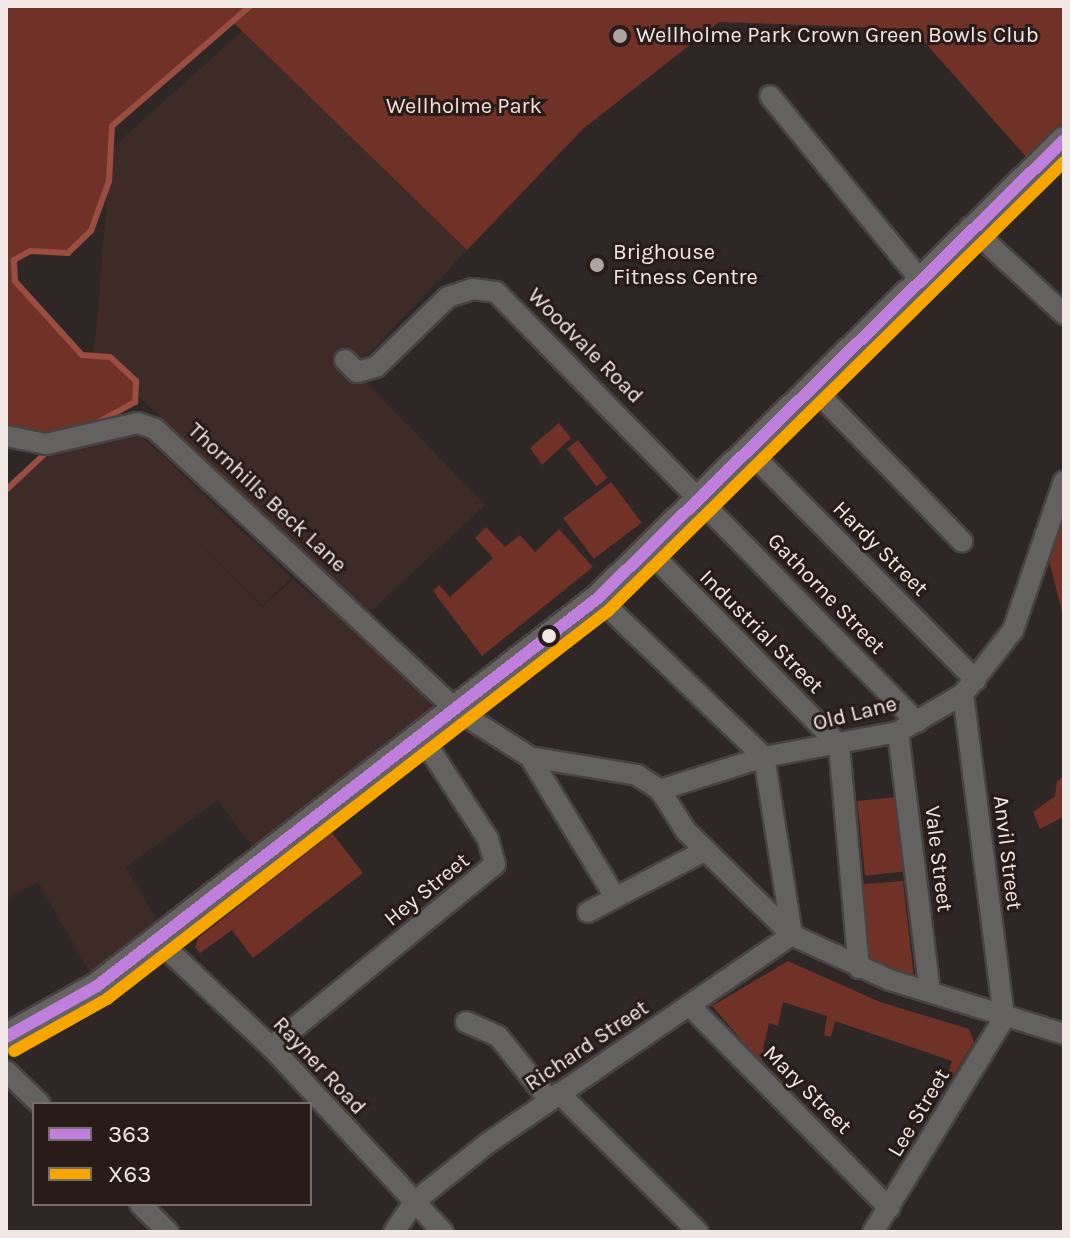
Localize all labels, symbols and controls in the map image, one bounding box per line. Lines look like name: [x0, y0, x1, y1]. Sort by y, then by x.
place label: Wellholme Park Crown Green Bowls Club: [636, 23, 1039, 49]
marker: Wellholme Park Crown Green Bowls Club: [611, 27, 629, 45]
park label: Wellholme Park: [386, 94, 542, 120]
place label: Brighouse Fitness Centre: [613, 239, 758, 290]
marker: Brighouse Fitness Centre: [588, 256, 606, 274]
street label: Woodvale Road: [522, 283, 648, 409]
street label: Thornhills Beck Lane: [182, 418, 352, 578]
street label: Hardy Street: [827, 496, 933, 602]
street label: Gathorne Street: [762, 528, 890, 660]
street label: Industrial Street: [694, 565, 828, 699]
unlabelled marker: [541, 628, 557, 644]
street label: Old Lane: [810, 691, 900, 737]
street label: Anvil Street: [987, 794, 1027, 912]
street label: Vale Street: [918, 804, 958, 914]
street label: Hey Street: [379, 848, 475, 932]
street label: Richard Street: [520, 995, 654, 1097]
street label: Rayner Road: [267, 1012, 371, 1120]
street label: Mary Street: [757, 1040, 857, 1140]
street label: Lee Street: [882, 1064, 956, 1162]
legend: [32, 1102, 312, 1206]
text: 363: [108, 1120, 150, 1148]
text: X63: [108, 1160, 151, 1188]

